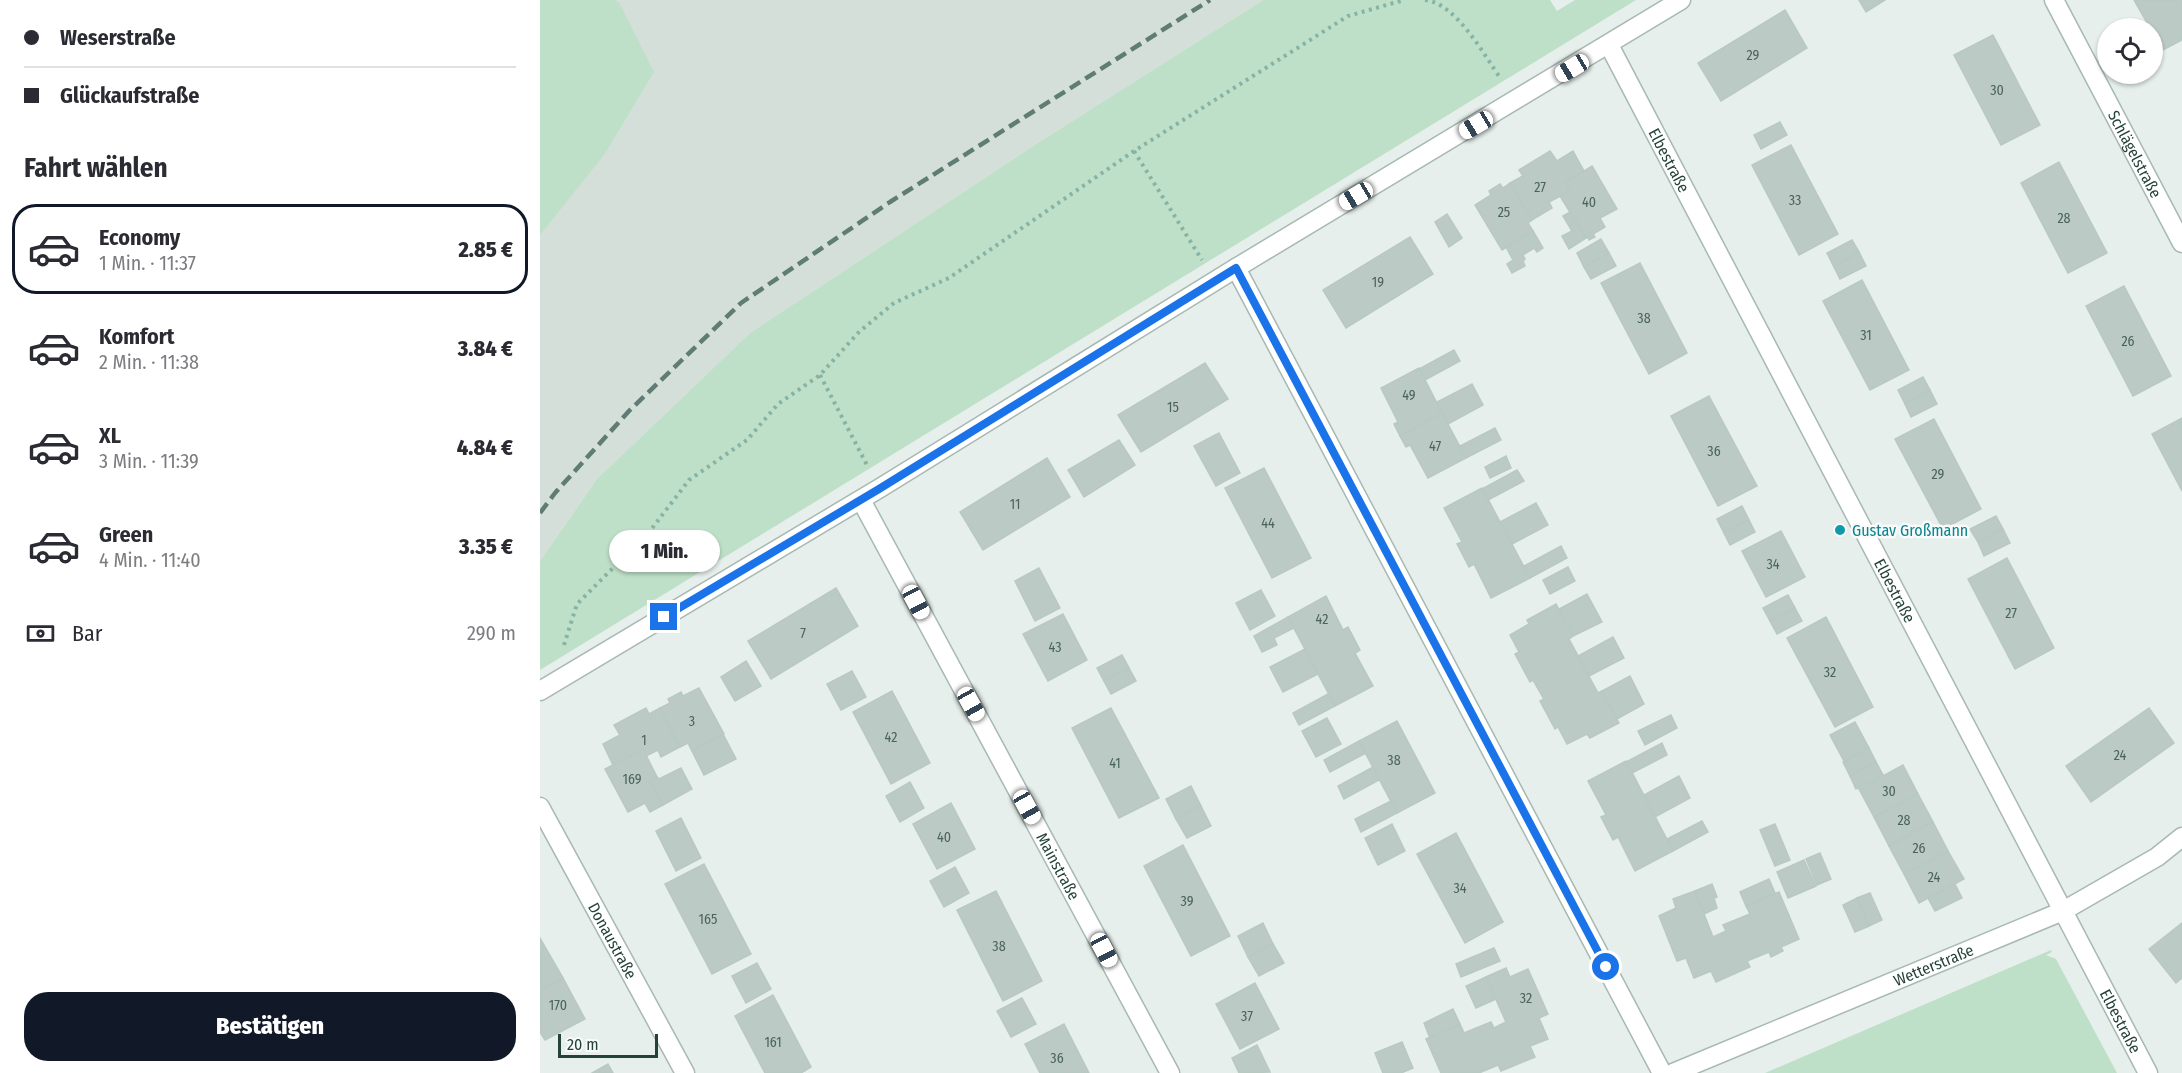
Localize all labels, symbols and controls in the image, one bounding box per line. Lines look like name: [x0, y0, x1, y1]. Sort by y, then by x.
map controls: [2097, 18, 2163, 84]
button: locate: [2097, 18, 2163, 84]
text: Weserstraße: [60, 24, 176, 51]
house number: 29: [1747, 47, 1760, 64]
car: [1552, 51, 1592, 85]
text: Glückaufstraße: [60, 82, 199, 109]
house number: 30: [1990, 82, 2004, 99]
street label: Schlägelstraße: [2104, 107, 2165, 201]
car: [1456, 108, 1496, 142]
street label: Elbestraße: [1644, 125, 1694, 196]
text: Fahrt wählen: [24, 152, 168, 184]
car: [1336, 179, 1376, 213]
house number: 27: [1534, 179, 1546, 196]
house number: 33: [1789, 192, 1801, 209]
house number: 40: [1582, 194, 1596, 211]
house number: 25: [1498, 204, 1510, 221]
house number: 28: [2057, 210, 2071, 227]
icon: car: [27, 222, 81, 276]
text: Economy: [99, 224, 180, 251]
text: 2.85 €: [458, 236, 513, 263]
text: 1 Min. · 11:37: [99, 251, 196, 275]
house number: 19: [1372, 274, 1384, 291]
house number: 38: [1637, 310, 1651, 327]
icon: car: [27, 321, 81, 375]
text: Komfort: [99, 323, 174, 350]
house number: 31: [1860, 327, 1872, 344]
house number: 26: [2121, 333, 2135, 350]
text: 3.84 €: [458, 335, 513, 362]
text: 2 Min. · 11:38: [99, 350, 199, 374]
house number: 49: [1402, 387, 1416, 404]
house number: 15: [1167, 399, 1179, 416]
icon: car: [27, 420, 81, 474]
text: XL: [99, 422, 121, 449]
text: 4.84 €: [457, 434, 513, 461]
house number: 47: [1429, 438, 1441, 455]
house number: 36: [1707, 443, 1721, 460]
text: 3 Min. · 11:39: [99, 449, 199, 473]
house number: 29: [1932, 466, 1945, 483]
house number: 11: [1010, 496, 1020, 513]
house number: 44: [1261, 515, 1275, 532]
icon: car: [27, 519, 81, 573]
text: Green: [99, 521, 153, 548]
place label: Gustav Großmann: [1852, 521, 1968, 540]
marker: Gustav Großmann: [1833, 523, 1847, 537]
callout: 1 Min.: [608, 530, 720, 572]
text: 3.35 €: [459, 533, 513, 560]
text: 1 Min.: [641, 539, 688, 563]
text: 4 Min. · 11:40: [99, 548, 201, 572]
house number: 34: [1766, 556, 1780, 573]
street label: Elbestraße: [1870, 556, 1919, 626]
car: [900, 582, 932, 622]
route end: [650, 603, 677, 630]
house number: 27: [2005, 605, 2017, 622]
house number: 42: [1316, 611, 1328, 628]
icon: cash: [24, 617, 57, 650]
text: Bar: [72, 620, 103, 647]
text: 290 m: [467, 621, 516, 645]
house number: 7: [800, 625, 806, 642]
house number: 43: [1049, 639, 1061, 656]
house number: 32: [1824, 664, 1836, 681]
car: [954, 684, 988, 724]
house number: 3: [689, 713, 695, 730]
house number: 42: [885, 729, 897, 746]
house number: 1: [641, 732, 647, 749]
house number: 24: [2114, 747, 2127, 764]
house number: 38: [1387, 752, 1401, 769]
house number: 41: [1109, 755, 1121, 772]
house number: 169: [622, 771, 642, 788]
house number: 30: [1882, 783, 1896, 800]
car: [1010, 787, 1044, 827]
house number: 28: [1897, 812, 1911, 829]
house number: 40: [937, 829, 951, 846]
street label: Mainstraße: [1032, 830, 1084, 903]
house number: 26: [1912, 840, 1926, 857]
house number: 24: [1928, 869, 1941, 886]
house number: 34: [1453, 880, 1467, 897]
house number: 39: [1181, 893, 1194, 910]
street label: Donaustraße: [584, 899, 641, 982]
house number: 165: [699, 911, 717, 928]
car: [1088, 930, 1120, 970]
house number: 38: [992, 938, 1006, 955]
street label: Wetterstraße: [1891, 940, 1976, 990]
route start: [1592, 953, 1619, 980]
street label: Elbestraße: [2096, 986, 2145, 1057]
house number: 32: [1520, 990, 1532, 1007]
button: Bestätigen: [24, 992, 516, 1061]
house number: 170: [549, 997, 567, 1014]
house number: 37: [1241, 1008, 1253, 1025]
scale bar: [558, 1031, 658, 1058]
house number: 161: [764, 1034, 782, 1051]
text: 20 m: [567, 1035, 598, 1054]
house number: 36: [1050, 1050, 1064, 1067]

